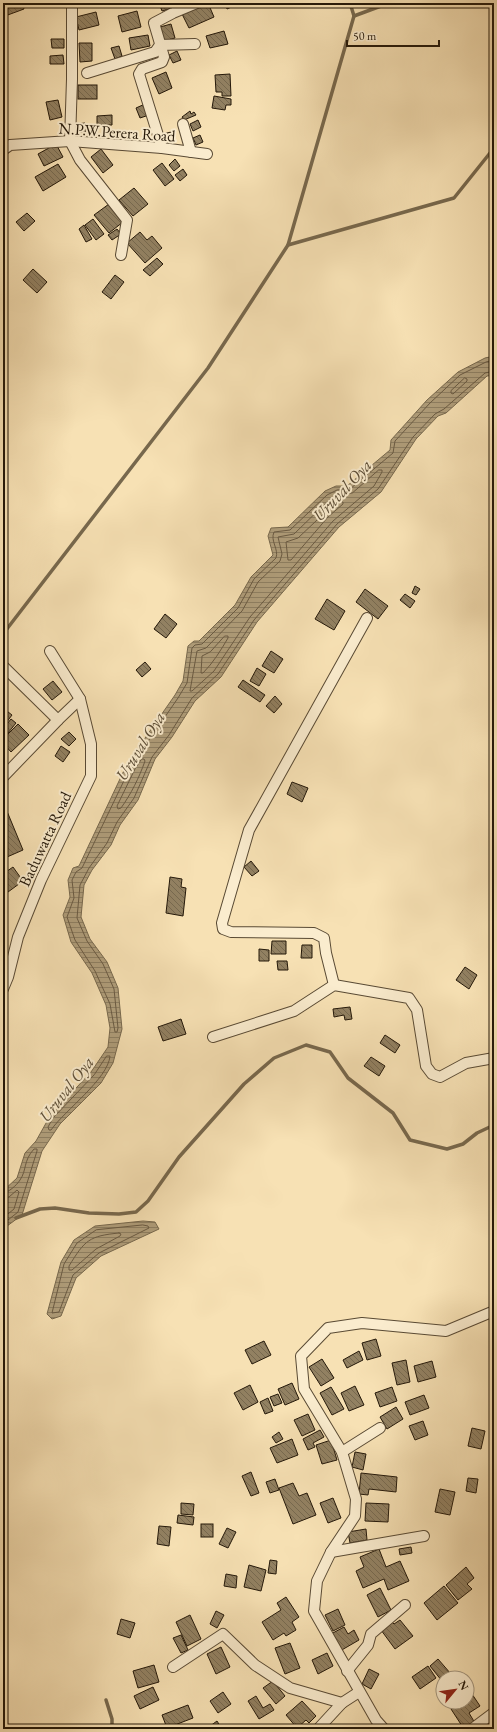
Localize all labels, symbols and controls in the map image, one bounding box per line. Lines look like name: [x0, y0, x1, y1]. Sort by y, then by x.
scale bar: [347, 22, 439, 48]
text: 50 m: [353, 28, 377, 44]
street label: N.P.W.Perera Road: [58, 117, 177, 147]
water label: Uruval Oya: [308, 454, 376, 526]
water label: Uruval Oya: [110, 707, 170, 785]
street label: Baduwatta Road: [14, 787, 77, 890]
water label: Uruval Oya: [34, 1052, 98, 1126]
north arrow: [435, 1670, 475, 1710]
text: N: [455, 1678, 472, 1693]

